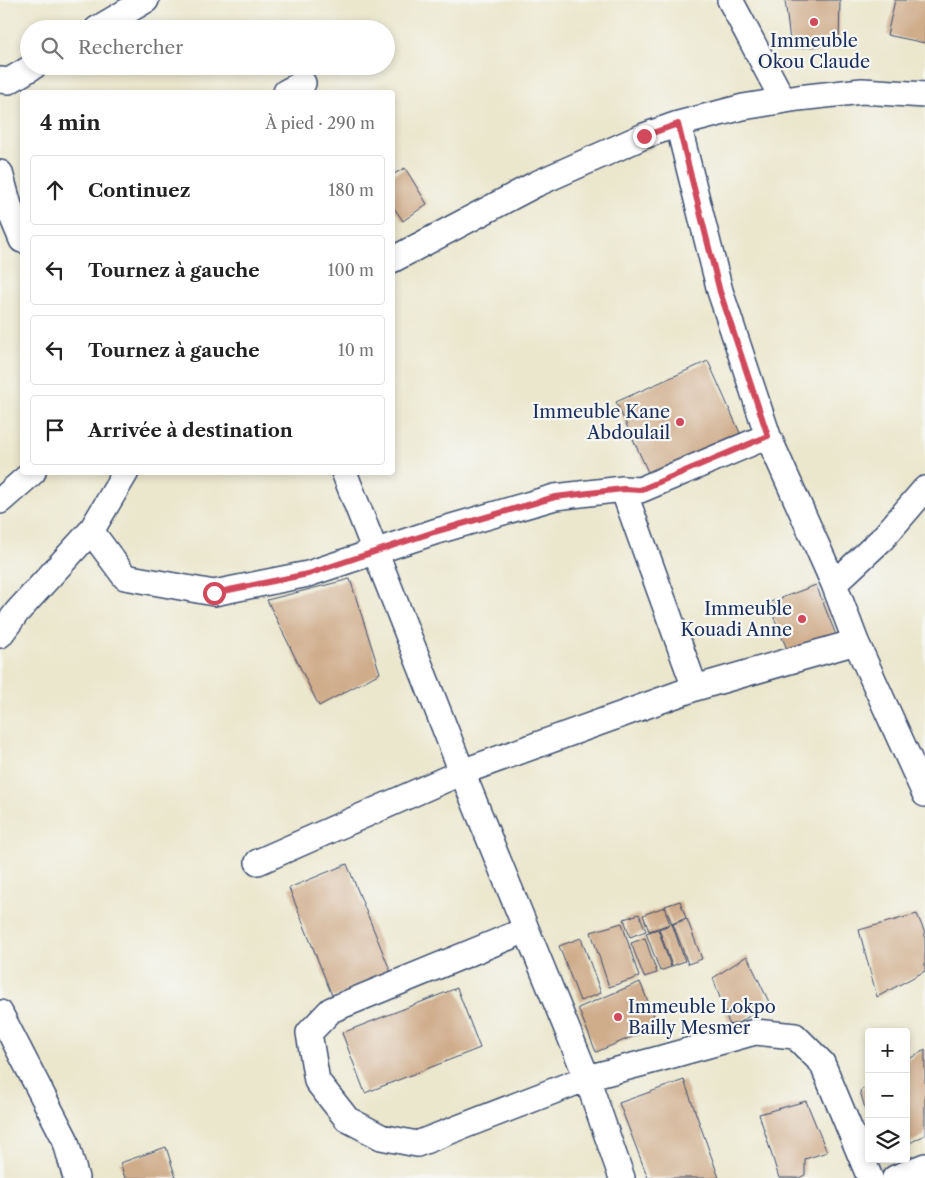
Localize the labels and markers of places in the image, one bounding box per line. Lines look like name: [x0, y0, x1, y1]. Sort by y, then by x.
marker: Immeuble Okou Claude: [808, 16, 820, 28]
place label: Immeuble Okou Claude: [758, 30, 870, 73]
place label: Immeuble Kane Abdoulail: [533, 401, 670, 444]
marker: Immeuble Kane Abdoulail: [674, 416, 686, 428]
place label: Immeuble Kouadi Anne: [681, 598, 792, 641]
marker: Immeuble Kouadi Anne: [796, 613, 808, 625]
place label: Immeuble Lokpo Bailly Mesmer: [628, 996, 776, 1039]
marker: Immeuble Lokpo Bailly Mesmer: [612, 1011, 624, 1023]

